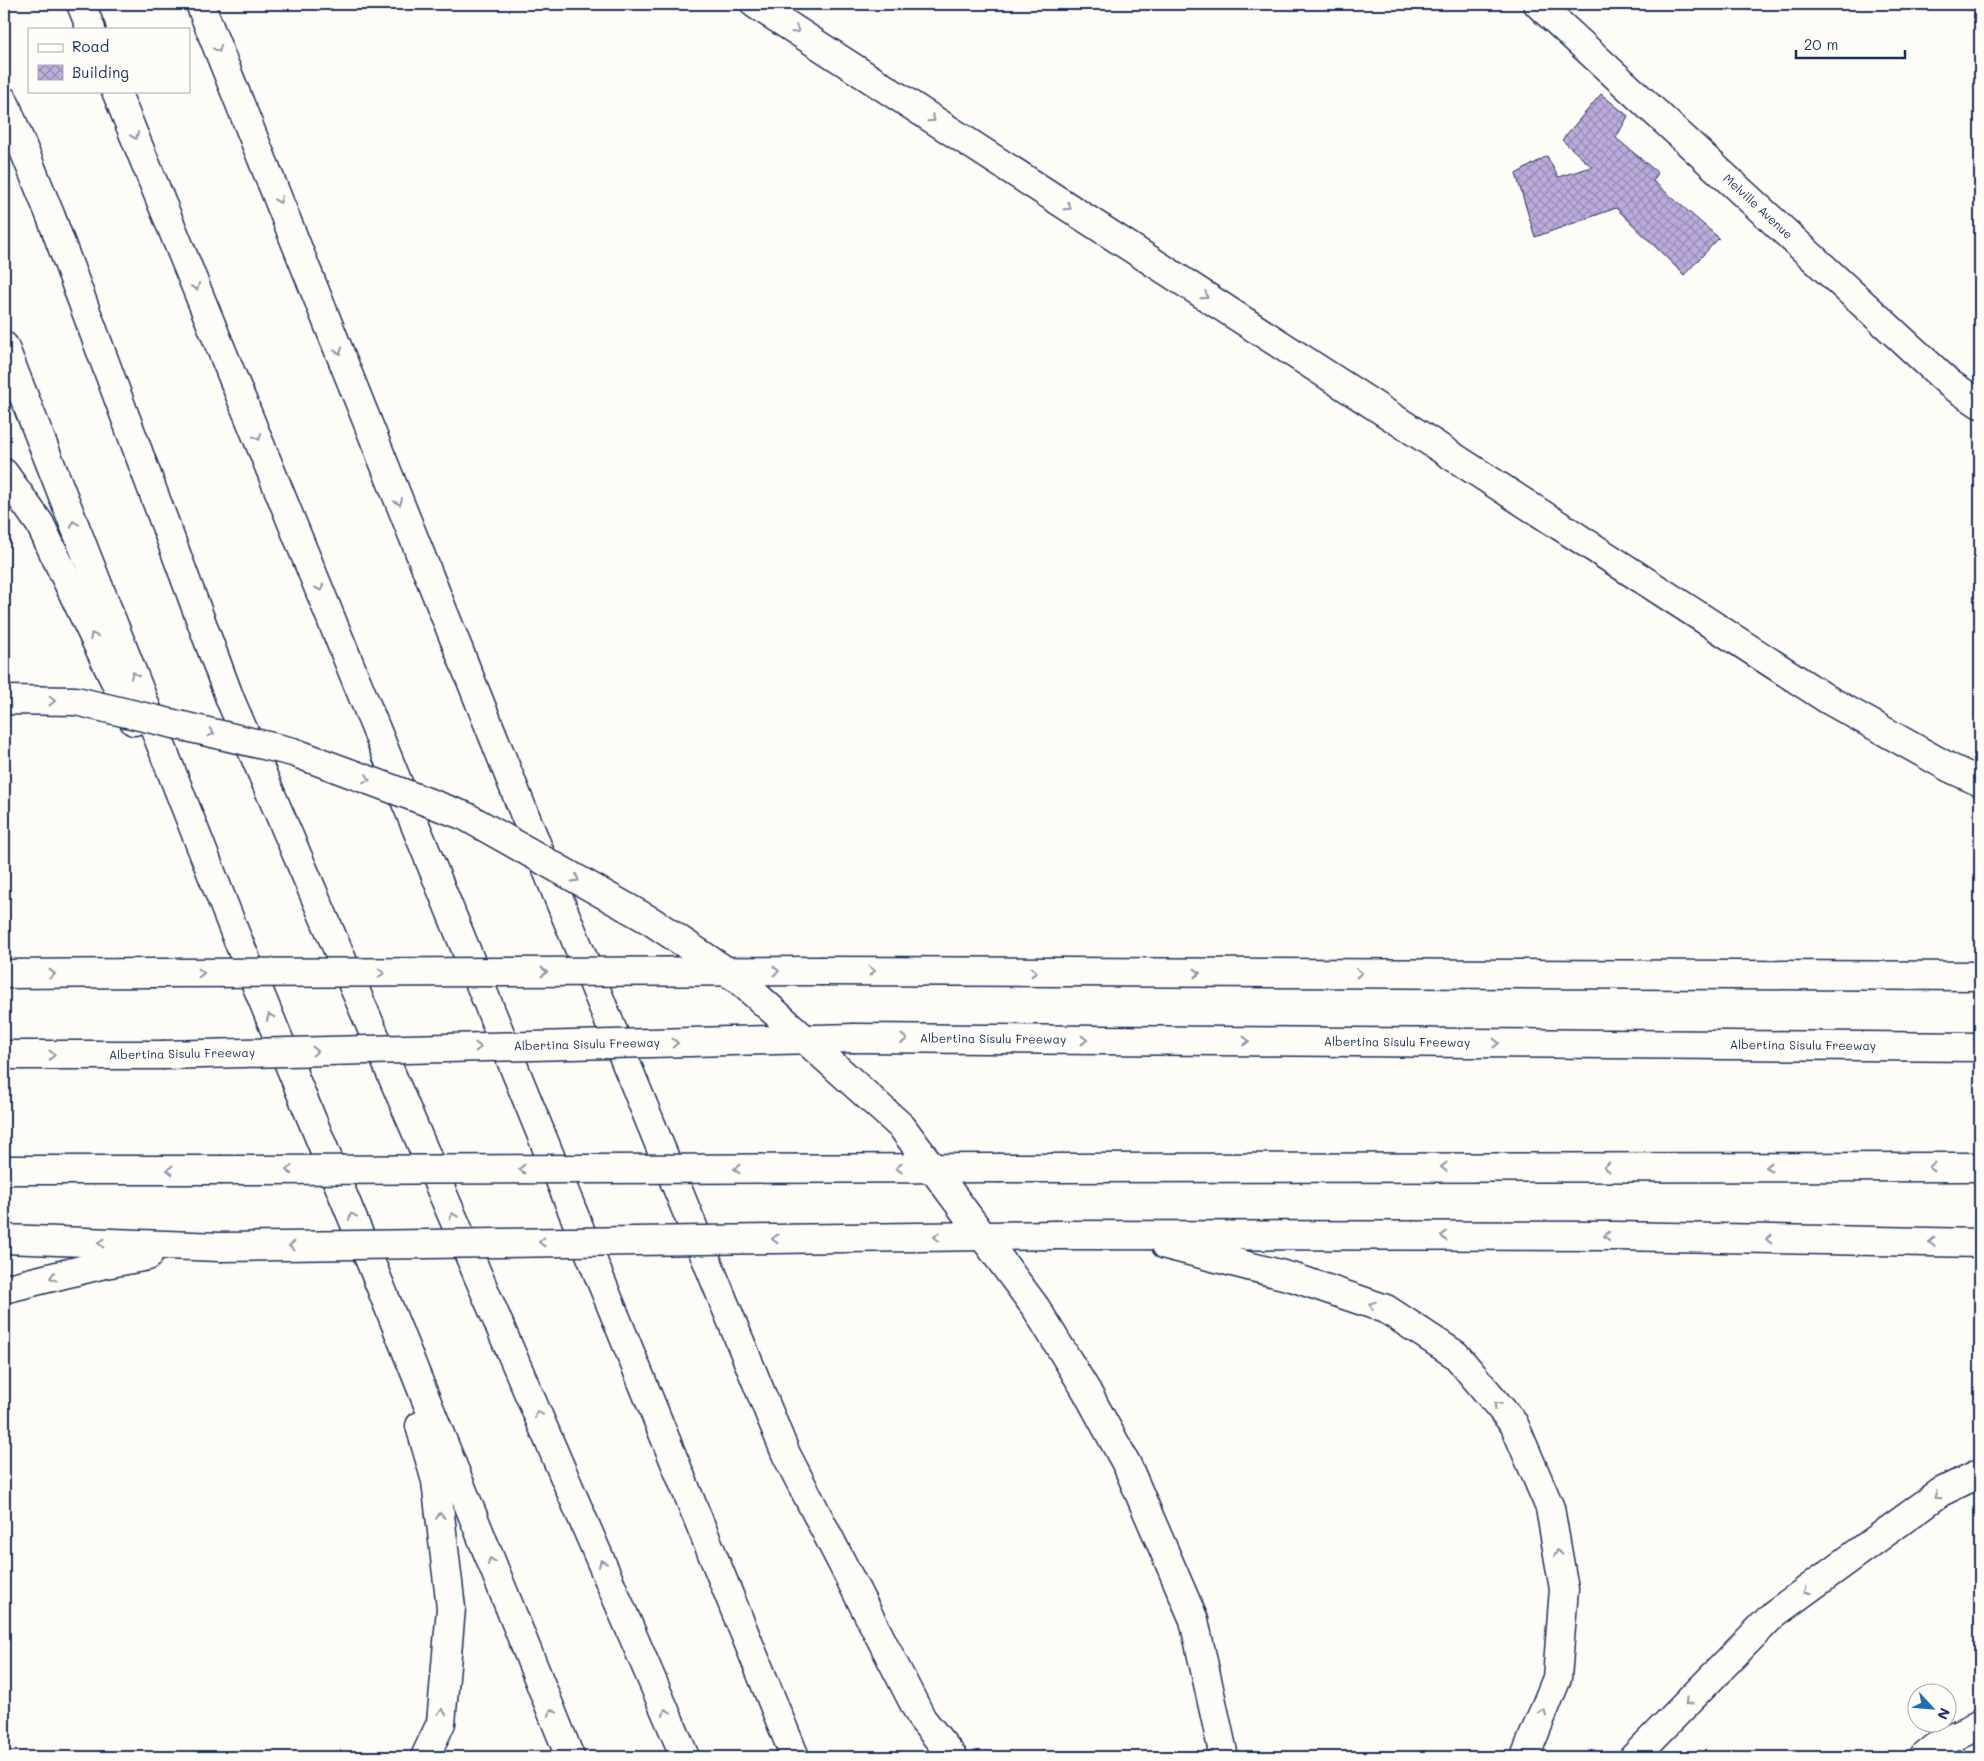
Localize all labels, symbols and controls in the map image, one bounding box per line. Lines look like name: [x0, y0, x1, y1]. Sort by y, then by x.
one-way arrow: [790, 24, 799, 34]
legend: [28, 28, 190, 92]
scale bar: [1796, 28, 1905, 60]
text: 20 m: [1804, 34, 1838, 54]
text: Road: [72, 36, 109, 56]
one-way arrow: [212, 44, 223, 53]
text: Building: [72, 62, 129, 82]
one-way arrow: [926, 113, 935, 122]
one-way arrow: [129, 131, 139, 140]
street label: Melville Avenue: [1720, 170, 1797, 242]
one-way arrow: [272, 195, 283, 204]
one-way arrow: [1063, 201, 1072, 211]
one-way arrow: [190, 282, 201, 291]
one-way arrow: [1199, 290, 1208, 299]
one-way arrow: [333, 346, 343, 355]
one-way arrow: [252, 432, 262, 441]
one-way arrow: [393, 497, 404, 506]
one-way arrow: [70, 520, 80, 529]
one-way arrow: [314, 583, 324, 591]
one-way arrow: [89, 632, 99, 641]
one-way arrow: [129, 672, 139, 680]
one-way arrow: [49, 696, 57, 706]
one-way arrow: [207, 727, 216, 738]
one-way arrow: [362, 774, 370, 784]
one-way arrow: [571, 873, 580, 883]
one-way arrow: [773, 966, 781, 976]
one-way arrow: [868, 966, 876, 976]
one-way arrow: [540, 967, 548, 977]
one-way arrow: [1031, 967, 1039, 977]
one-way arrow: [198, 968, 206, 978]
one-way arrow: [378, 968, 386, 978]
one-way arrow: [1194, 968, 1201, 978]
one-way arrow: [1356, 968, 1364, 978]
one-way arrow: [49, 969, 57, 979]
one-way arrow: [265, 1013, 276, 1022]
street label: Albertina Sisulu Freeway: [920, 1030, 1066, 1047]
street label: Albertina Sisulu Freeway: [1324, 1033, 1470, 1050]
street label: Albertina Sisulu Freeway: [513, 1034, 660, 1053]
one-way arrow: [900, 1034, 908, 1044]
one-way arrow: [1080, 1035, 1088, 1045]
one-way arrow: [1243, 1036, 1251, 1046]
street label: Albertina Sisulu Freeway: [1730, 1036, 1876, 1053]
one-way arrow: [672, 1037, 680, 1048]
one-way arrow: [1493, 1038, 1501, 1048]
one-way arrow: [474, 1042, 482, 1052]
street label: Albertina Sisulu Freeway: [109, 1044, 255, 1062]
one-way arrow: [312, 1046, 320, 1056]
one-way arrow: [49, 1050, 57, 1060]
one-way arrow: [1440, 1162, 1448, 1172]
one-way arrow: [1602, 1162, 1610, 1172]
one-way arrow: [1765, 1162, 1772, 1172]
one-way arrow: [1927, 1162, 1935, 1172]
one-way arrow: [895, 1163, 903, 1173]
one-way arrow: [518, 1164, 526, 1174]
one-way arrow: [733, 1164, 740, 1174]
one-way arrow: [166, 1165, 174, 1175]
one-way arrow: [285, 1165, 293, 1175]
one-way arrow: [348, 1212, 358, 1221]
one-way arrow: [448, 1212, 459, 1221]
one-way arrow: [1440, 1231, 1448, 1241]
one-way arrow: [1602, 1231, 1610, 1241]
one-way arrow: [933, 1232, 940, 1242]
one-way arrow: [770, 1234, 778, 1244]
one-way arrow: [1765, 1234, 1772, 1244]
one-way arrow: [538, 1237, 546, 1247]
one-way arrow: [1927, 1237, 1935, 1247]
one-way arrow: [97, 1238, 105, 1248]
one-way arrow: [288, 1241, 296, 1251]
one-way arrow: [48, 1271, 57, 1282]
one-way arrow: [1369, 1300, 1377, 1310]
one-way arrow: [1494, 1401, 1503, 1410]
one-way arrow: [533, 1410, 544, 1419]
one-way arrow: [1933, 1489, 1942, 1499]
one-way arrow: [435, 1512, 446, 1520]
one-way arrow: [1553, 1549, 1563, 1557]
one-way arrow: [487, 1557, 498, 1566]
one-way arrow: [597, 1559, 608, 1568]
one-way arrow: [1802, 1585, 1811, 1594]
north arrow: [1906, 1684, 1956, 1734]
one-way arrow: [1685, 1697, 1694, 1706]
text: N: [1933, 1705, 1955, 1723]
one-way arrow: [436, 1708, 447, 1716]
one-way arrow: [548, 1708, 558, 1717]
one-way arrow: [1537, 1708, 1548, 1717]
one-way arrow: [662, 1709, 672, 1717]

